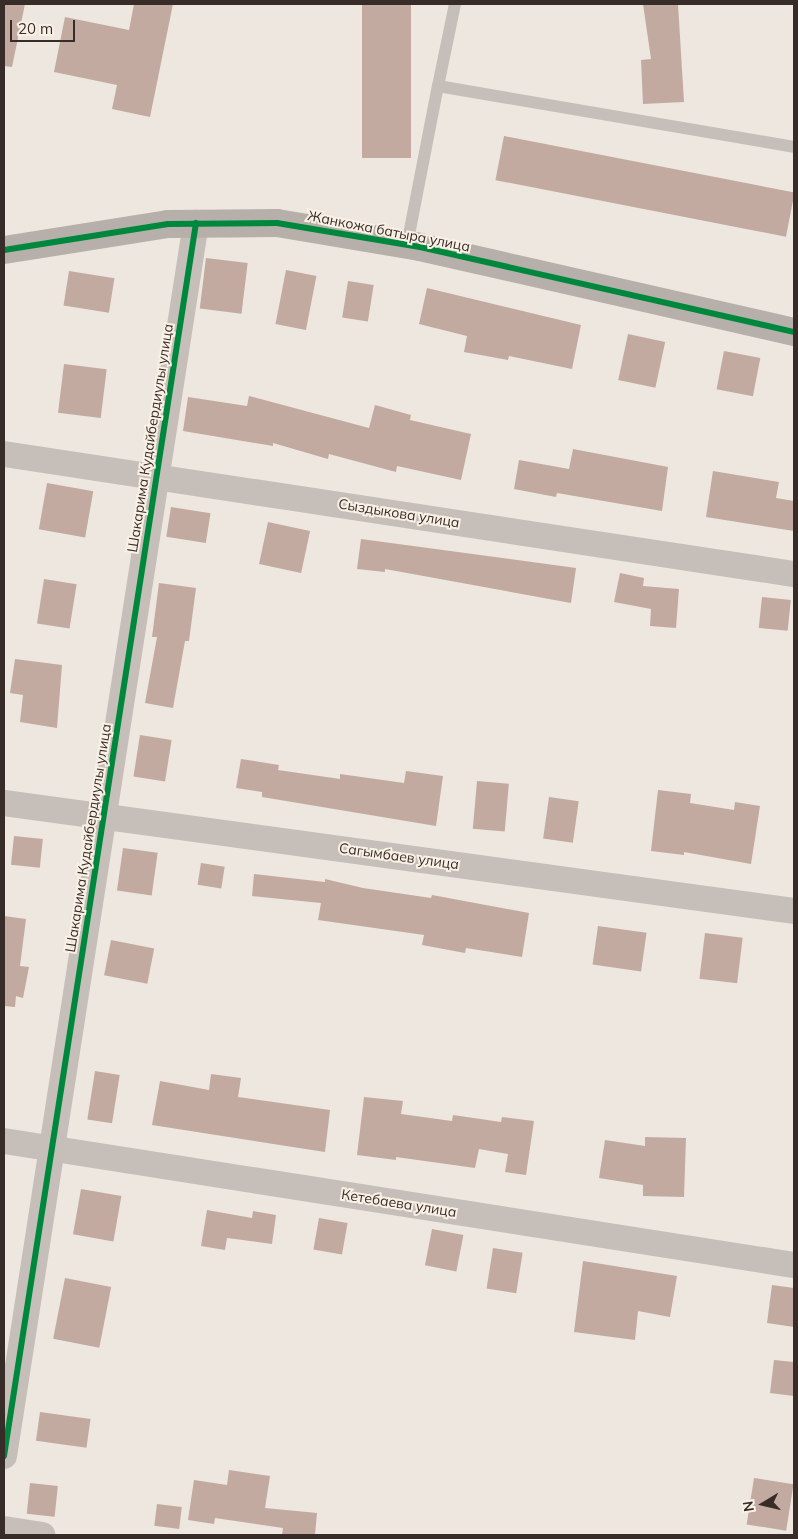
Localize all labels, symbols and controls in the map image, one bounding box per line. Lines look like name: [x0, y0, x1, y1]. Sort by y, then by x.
scale bar: [12, 10, 78, 42]
text: 20 m: [18, 19, 53, 38]
street label: Жанкожа батыра улица: [306, 207, 472, 255]
street label: Шакарима Кудайбердиулы улица: [124, 322, 176, 554]
street label: Сыздыкова улица: [337, 495, 461, 531]
street label: Шакарима Кудайбердиулы улица: [62, 722, 114, 954]
street label: Сагымбаев улица: [338, 839, 460, 873]
street label: Кетебаева улица: [340, 1186, 458, 1220]
north arrow: [738, 1479, 788, 1529]
text: N: [738, 1500, 758, 1513]

